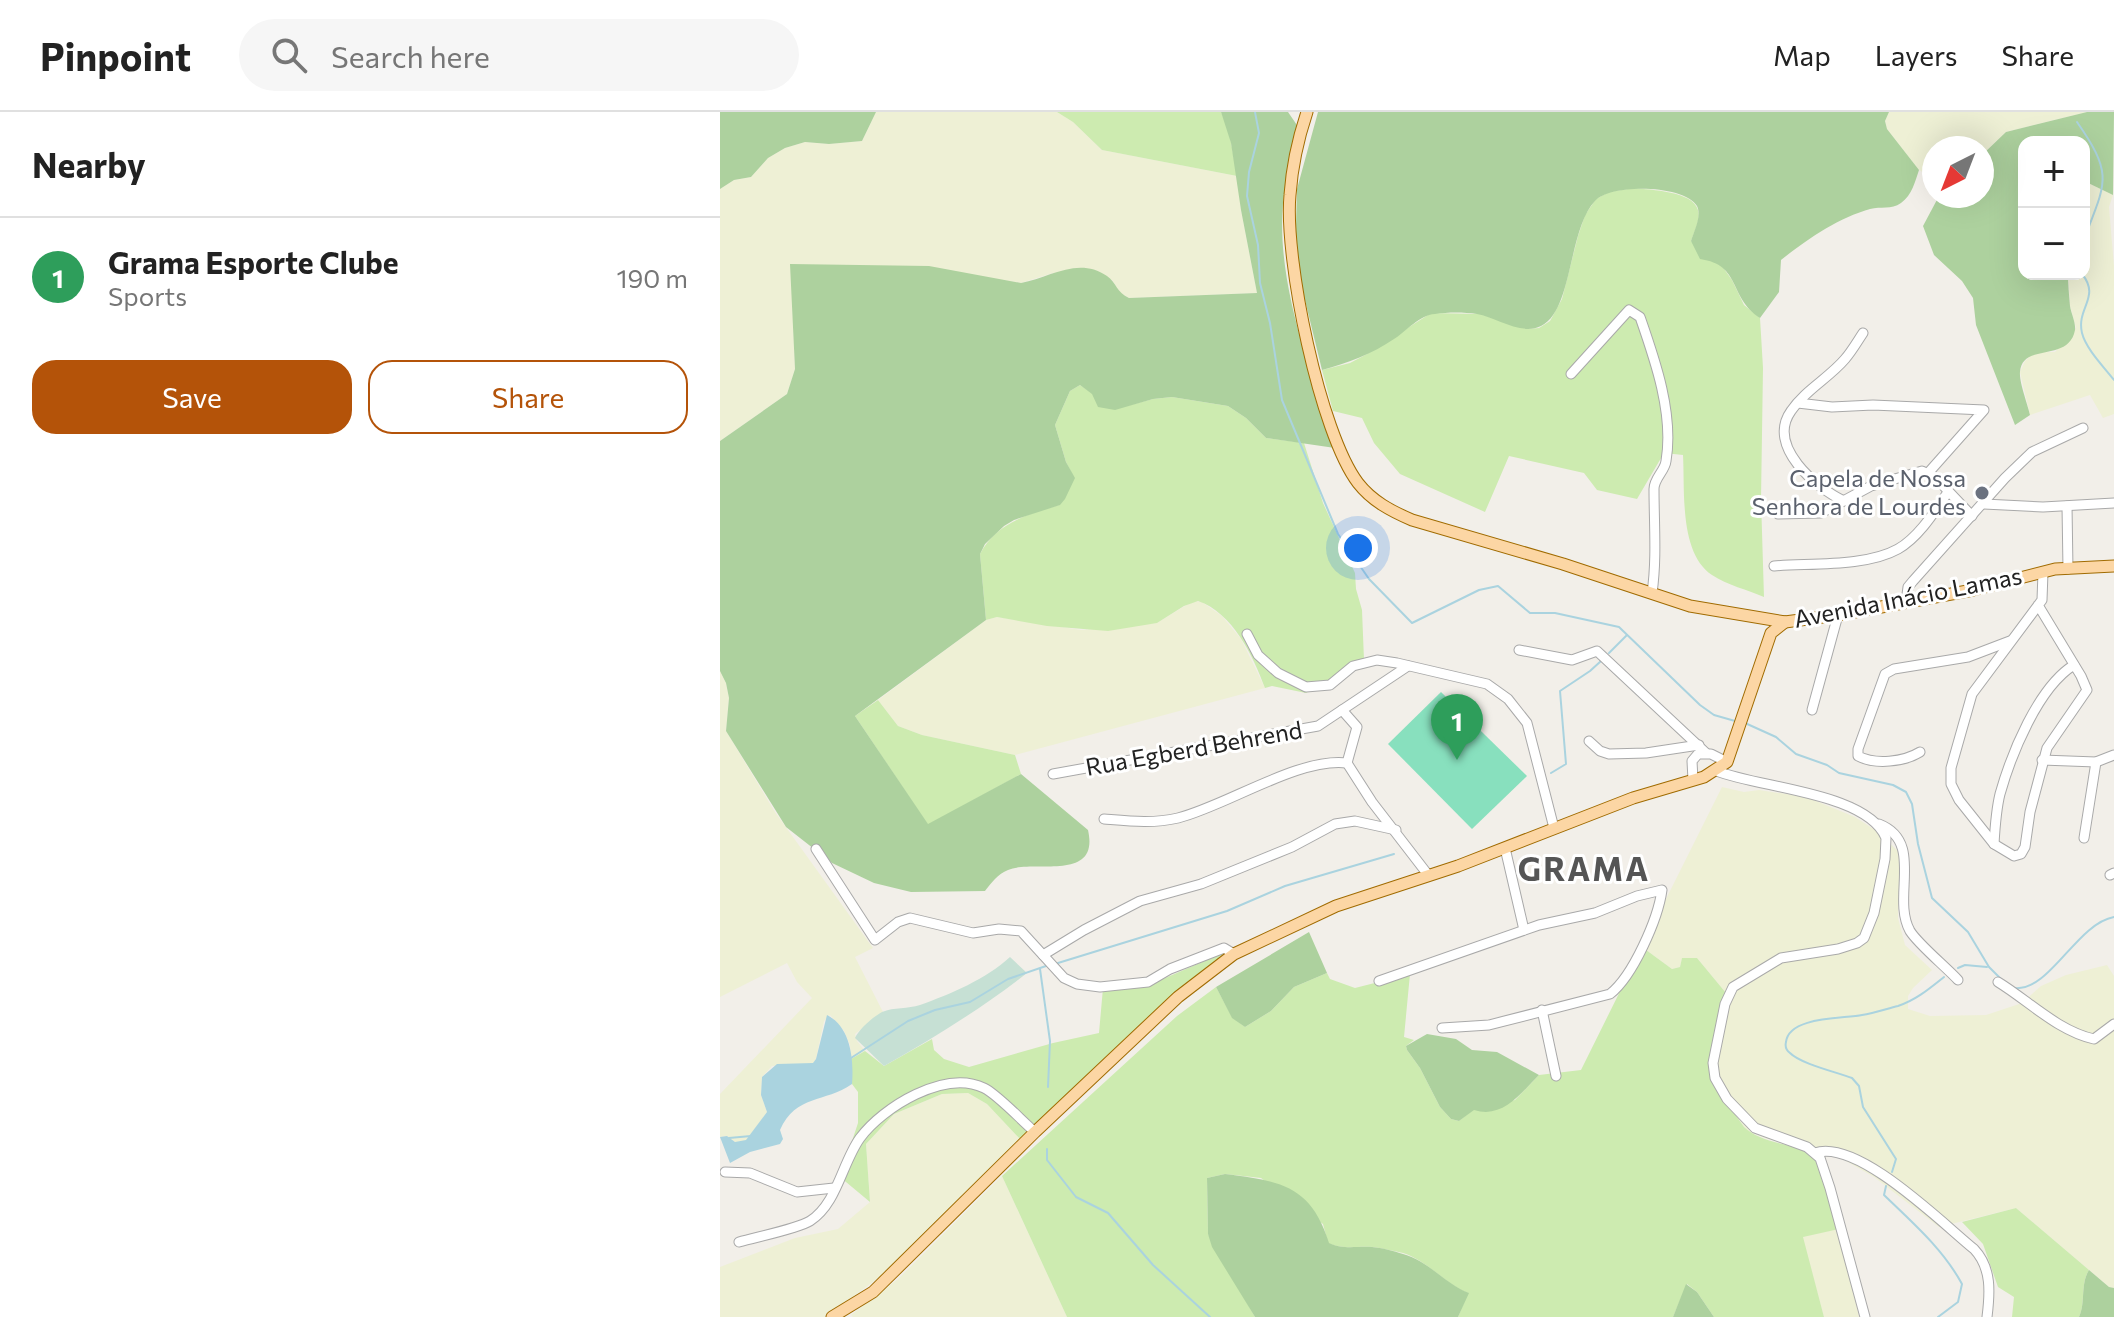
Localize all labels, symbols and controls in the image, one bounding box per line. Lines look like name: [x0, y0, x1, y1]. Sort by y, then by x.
search box: [239, 19, 799, 91]
text: Pinpoint: [40, 32, 191, 79]
icon: search: [267, 33, 311, 77]
text: Search here: [331, 37, 490, 74]
text: Map: [1773, 38, 1831, 72]
text: Layers: [1875, 38, 1957, 72]
text: Share: [2001, 38, 2074, 72]
north arrow: [1922, 136, 1994, 208]
map controls: [2018, 136, 2090, 280]
button: +: [2018, 136, 2090, 208]
text: Nearby: [32, 143, 146, 185]
button: −: [2018, 208, 2090, 280]
text: Grama Esporte Clube: [108, 243, 399, 280]
text: 1: [52, 262, 64, 293]
text: 190 m: [616, 262, 688, 293]
text: Sports: [108, 280, 187, 311]
button: Save: [32, 360, 352, 434]
button: Share: [368, 360, 688, 434]
place label: Capela de Nossa Senhora de Lourdes: [1752, 463, 1966, 520]
marker: Capela de Nossa Senhora de Lourdes: [1973, 484, 1991, 502]
your location: [1338, 528, 1378, 568]
street label: Avenida Inácio Lamas: [1791, 560, 2024, 633]
pin: 1: [1431, 694, 1483, 760]
street label: Rua Egberd Behrend: [1083, 714, 1304, 781]
district label: GRAMA: [1518, 848, 1650, 888]

